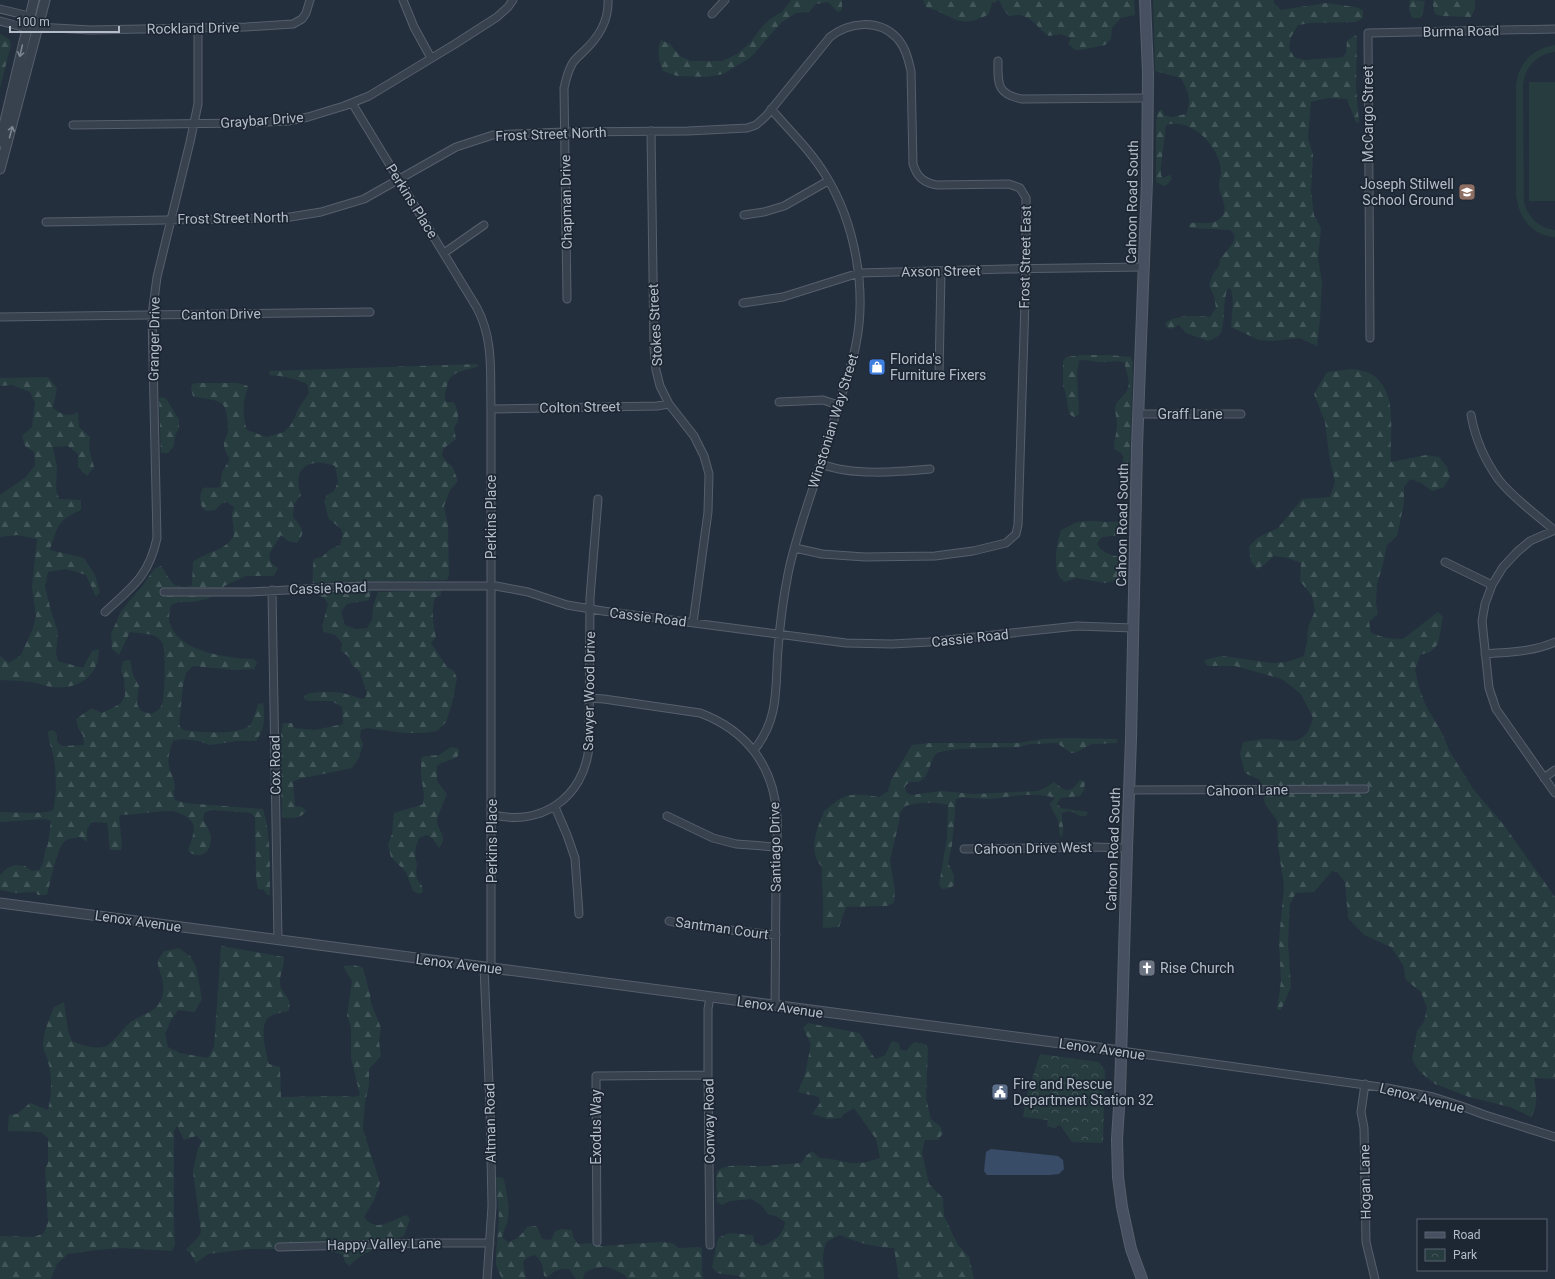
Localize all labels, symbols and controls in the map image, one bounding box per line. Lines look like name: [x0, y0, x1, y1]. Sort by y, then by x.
scale bar: [10, 8, 119, 34]
text: 100 m: [16, 15, 50, 29]
street label: Rockland Drive: [147, 19, 239, 37]
street label: Burma Road: [1423, 22, 1499, 40]
one-way arrow: [16, 45, 24, 58]
street label: McCargo Street: [1360, 65, 1376, 163]
street label: Graybar Drive: [220, 109, 304, 131]
street label: Frost Street North: [495, 124, 607, 144]
one-way arrow: [8, 126, 15, 139]
street label: Cahoon Road South: [1123, 140, 1141, 264]
street label: Chapman Drive: [557, 154, 575, 250]
street label: Perkins Place: [383, 161, 441, 241]
place label: Joseph Stilwell School Ground: [1360, 176, 1454, 208]
school or university icon: Joseph Stilwell School Ground: [1457, 182, 1477, 202]
street label: Frost Street East: [1016, 205, 1034, 309]
street label: Frost Street North: [177, 209, 289, 227]
street label: Axson Street: [901, 262, 981, 280]
street label: Stokes Street: [645, 283, 665, 367]
street label: Granger Drive: [145, 297, 163, 381]
street label: Canton Drive: [181, 305, 261, 323]
street label: Winstonian Way Street: [805, 351, 861, 490]
place label: Florida's Furniture Fixers: [890, 351, 986, 383]
shop icon: Florida's Furniture Fixers: [867, 357, 887, 377]
street label: Colton Street: [539, 398, 621, 416]
street label: Graff Lane: [1157, 406, 1223, 422]
street label: Cahoon Road South: [1113, 463, 1131, 587]
street label: Perkins Place: [483, 475, 499, 559]
street label: Cassie Road: [289, 579, 367, 597]
street label: Cassie Road: [609, 604, 687, 630]
street label: Cassie Road: [931, 626, 1009, 650]
street label: Sawyer Wood Drive: [580, 631, 598, 751]
street label: Cox Road: [266, 735, 284, 795]
street label: Cahoon Lane: [1206, 781, 1288, 799]
street label: Cahoon Road South: [1103, 787, 1123, 911]
street label: Perkins Place: [484, 799, 500, 883]
street label: Santiago Drive: [766, 802, 784, 892]
street label: Cahoon Drive West: [974, 839, 1093, 857]
street label: Lenox Avenue: [94, 907, 182, 935]
street label: Santman Court: [674, 914, 770, 943]
street label: Lenox Avenue: [415, 951, 503, 977]
church icon: Rise Church: [1137, 958, 1157, 978]
place label: Rise Church: [1160, 960, 1234, 976]
street label: Lenox Avenue: [736, 993, 824, 1021]
street label: Lenox Avenue: [1058, 1035, 1146, 1063]
place label: Fire and Rescue Department Station 32: [1013, 1076, 1154, 1108]
street label: Conway Road: [700, 1078, 718, 1164]
street label: Lenox Avenue: [1378, 1080, 1466, 1116]
public building icon: Fire and Rescue Department Station 32: [990, 1082, 1010, 1102]
street label: Altman Road: [481, 1083, 499, 1163]
street label: Exodus Way: [588, 1089, 604, 1165]
street label: Hogan Lane: [1356, 1144, 1374, 1220]
legend: [1417, 1219, 1547, 1271]
text: Road: [1453, 1228, 1481, 1242]
street label: Happy Valley Lane: [327, 1235, 441, 1253]
text: Park: [1453, 1248, 1478, 1262]

